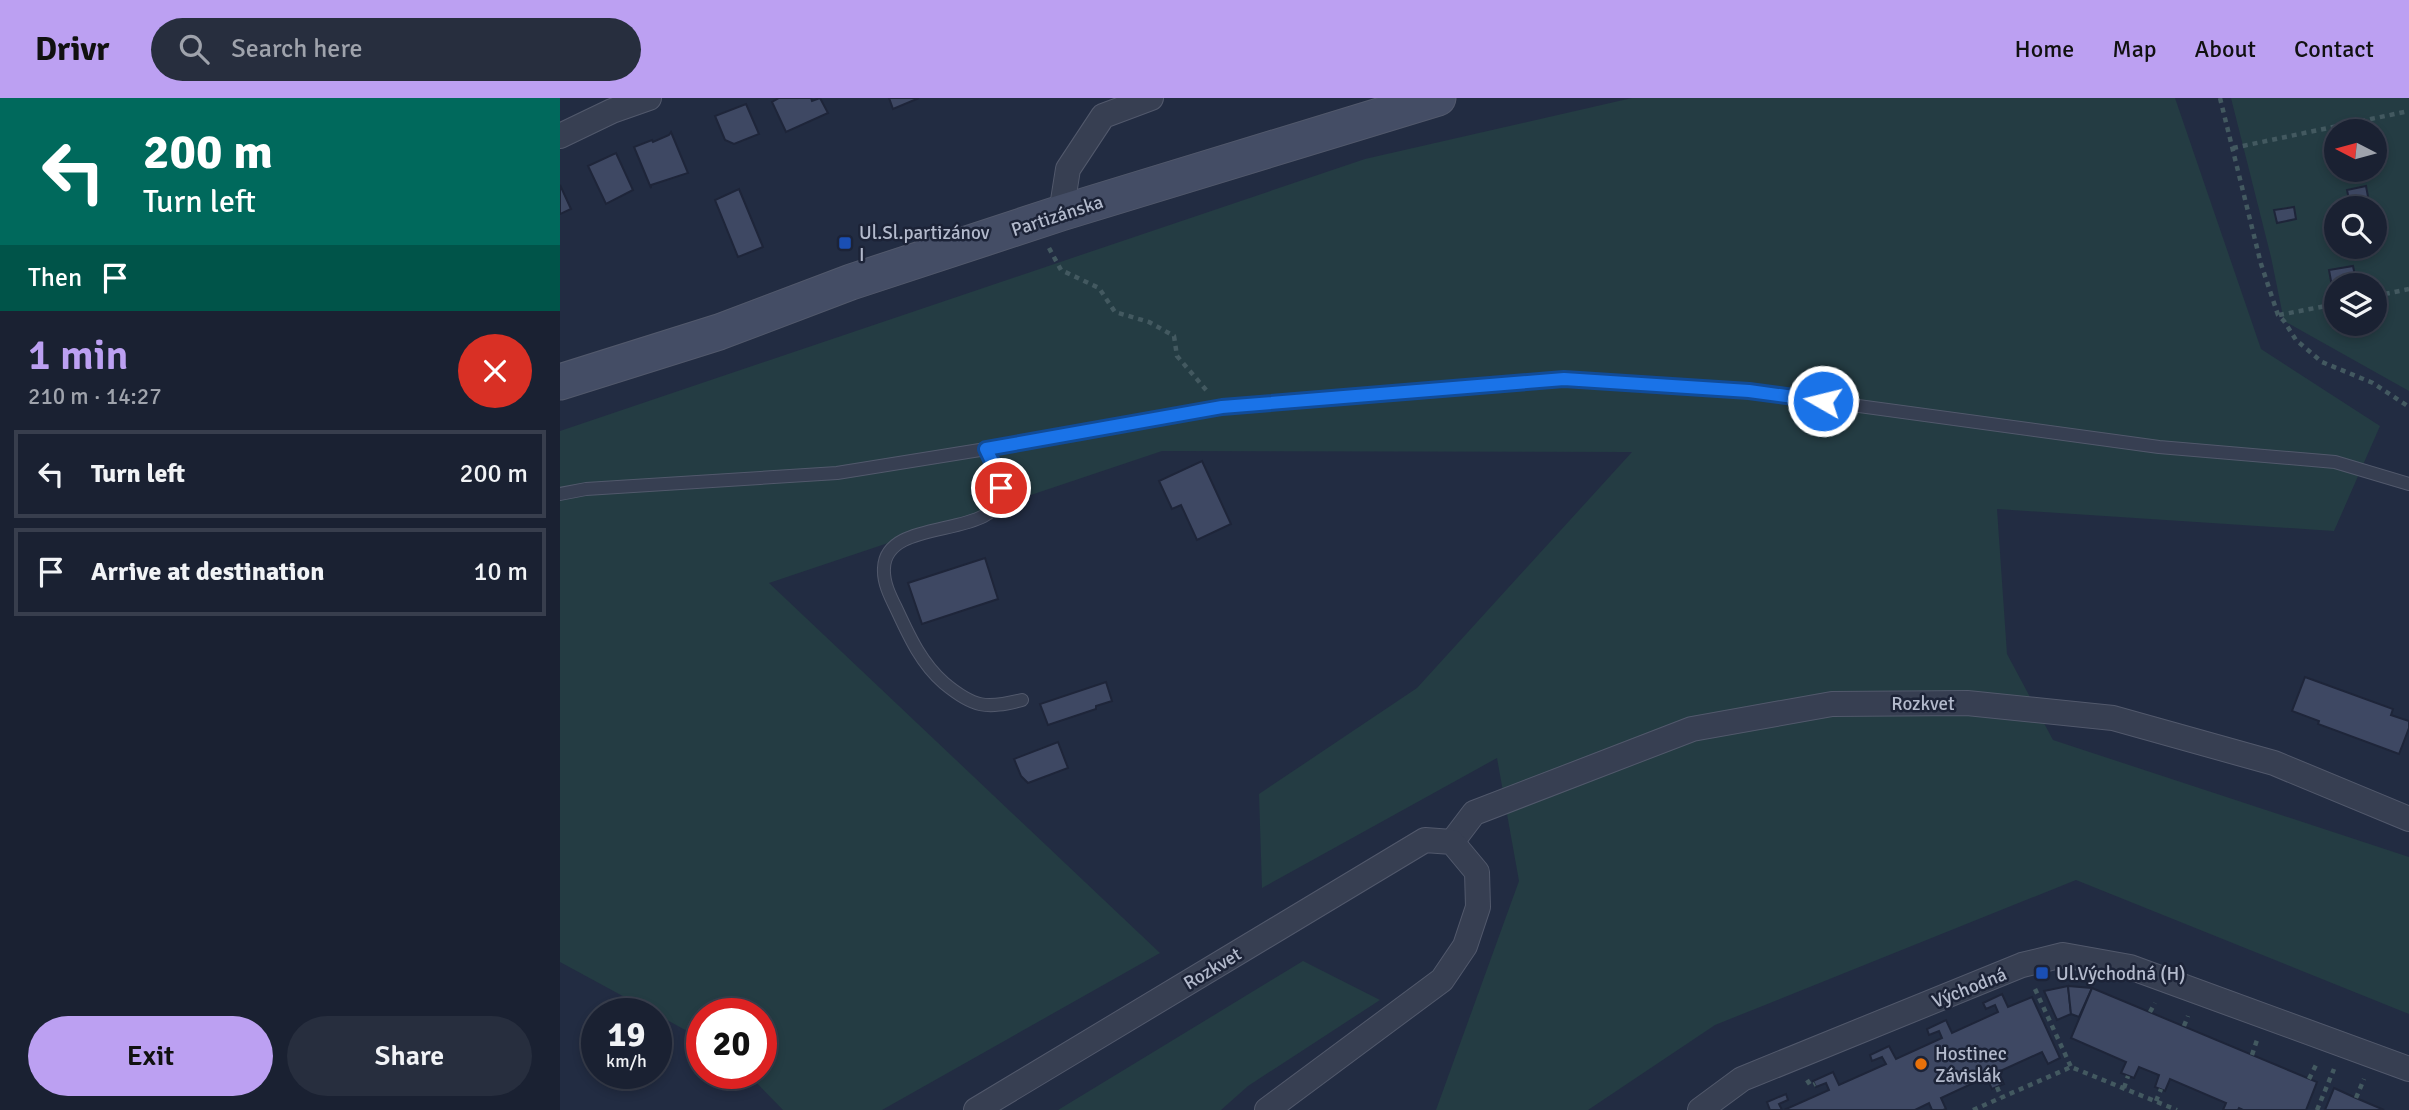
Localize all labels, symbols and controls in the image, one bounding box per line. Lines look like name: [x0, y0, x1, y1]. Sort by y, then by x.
search box: [151, 18, 641, 81]
text: Drivr: [35, 29, 109, 70]
icon: search: [175, 30, 213, 68]
text: Search here: [231, 33, 362, 65]
text: Home: [2014, 34, 2074, 64]
text: Map: [2112, 34, 2157, 64]
text: About: [2195, 34, 2256, 64]
text: Contact: [2294, 34, 2374, 64]
north arrow: [2324, 119, 2387, 182]
map controls: [2324, 119, 2387, 336]
text: 200 m: [143, 122, 273, 182]
icon: left: [28, 126, 119, 217]
text: Turn left: [143, 182, 256, 221]
street label: Partizánska: [1008, 190, 1106, 242]
button: search: [2324, 196, 2387, 259]
place label: Ul.Sl.partizánov I: [859, 221, 990, 267]
marker: Ul.Sl.partizánov I: [837, 235, 853, 251]
icon: arrive: [96, 259, 134, 297]
text: Then: [28, 262, 82, 294]
button: layers: [2324, 273, 2387, 336]
text: 1 min: [28, 330, 129, 381]
button: close: [458, 334, 532, 408]
position arrow: [1786, 364, 1860, 438]
text: 210 m · 14:27: [28, 382, 162, 411]
icon: left: [32, 455, 70, 493]
text: Turn left: [91, 458, 185, 490]
text: 200 m: [459, 458, 528, 490]
pin: [971, 458, 1031, 518]
icon: arrive: [982, 469, 1020, 507]
icon: arrive: [32, 553, 70, 591]
text: Arrive at destination: [91, 556, 324, 588]
text: 10 m: [473, 556, 528, 588]
street label: Rozkvet: [1891, 692, 1955, 716]
street label: Rozkvet: [1179, 942, 1246, 995]
street label: Východná: [1929, 962, 2010, 1014]
place label: Ul.Východná (H): [2056, 962, 2186, 986]
marker: Ul.Východná (H): [2034, 965, 2050, 981]
speed limit sign: 20: [686, 998, 777, 1089]
text: 19: [608, 1013, 645, 1056]
button: Exit: [28, 1016, 273, 1096]
button: Share: [287, 1016, 532, 1096]
place label: Hostinec Závislák: [1935, 1042, 2007, 1088]
text: km/h: [606, 1050, 647, 1072]
marker: Hostinec Závislák: [1913, 1056, 1929, 1072]

